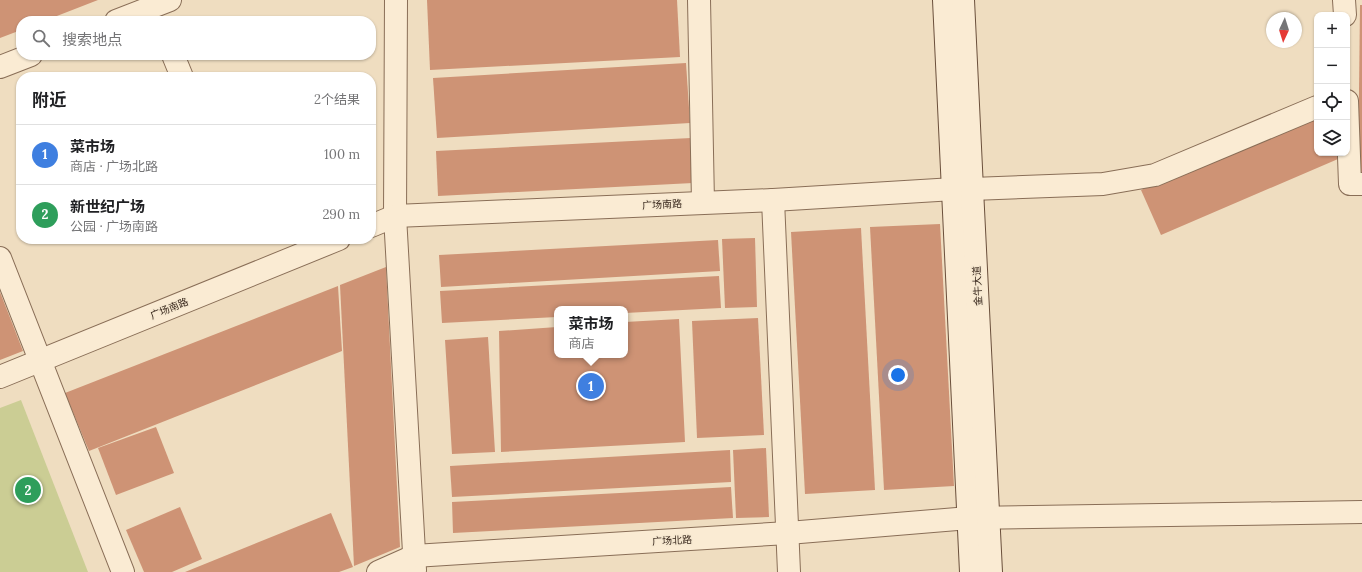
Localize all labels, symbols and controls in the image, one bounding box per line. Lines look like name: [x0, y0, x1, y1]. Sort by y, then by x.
north arrow: [1266, 12, 1302, 48]
map controls: [1314, 12, 1350, 156]
button: +: [1314, 12, 1350, 48]
search box: [16, 16, 376, 60]
icon: search: [30, 27, 52, 49]
text: 搜索地点: [62, 30, 122, 49]
button: −: [1314, 48, 1350, 84]
button: locate: [1314, 84, 1350, 120]
text: 附近: [32, 89, 66, 111]
text: 2个结果: [314, 91, 360, 108]
button: layers: [1314, 120, 1350, 156]
text: 菜市场: [70, 137, 115, 156]
text: 1: [42, 146, 48, 163]
text: 100 m: [324, 146, 360, 163]
text: 商店 · 广场北路: [70, 158, 158, 175]
text: 新世纪广场: [70, 197, 145, 216]
street label: 广场南路: [642, 197, 682, 212]
text: 2: [42, 206, 48, 223]
text: 290 m: [322, 206, 360, 223]
text: 公园 · 广场南路: [70, 218, 158, 235]
street label: 金牛大道: [970, 266, 985, 306]
street label: 广场南路: [148, 295, 190, 322]
popup: [554, 306, 628, 358]
text: 菜市场: [568, 314, 614, 333]
text: 商店: [568, 335, 595, 352]
your location: [888, 365, 908, 385]
pin: 1: [578, 371, 604, 401]
pin: 2: [15, 475, 41, 505]
street label: 广场北路: [652, 533, 692, 548]

